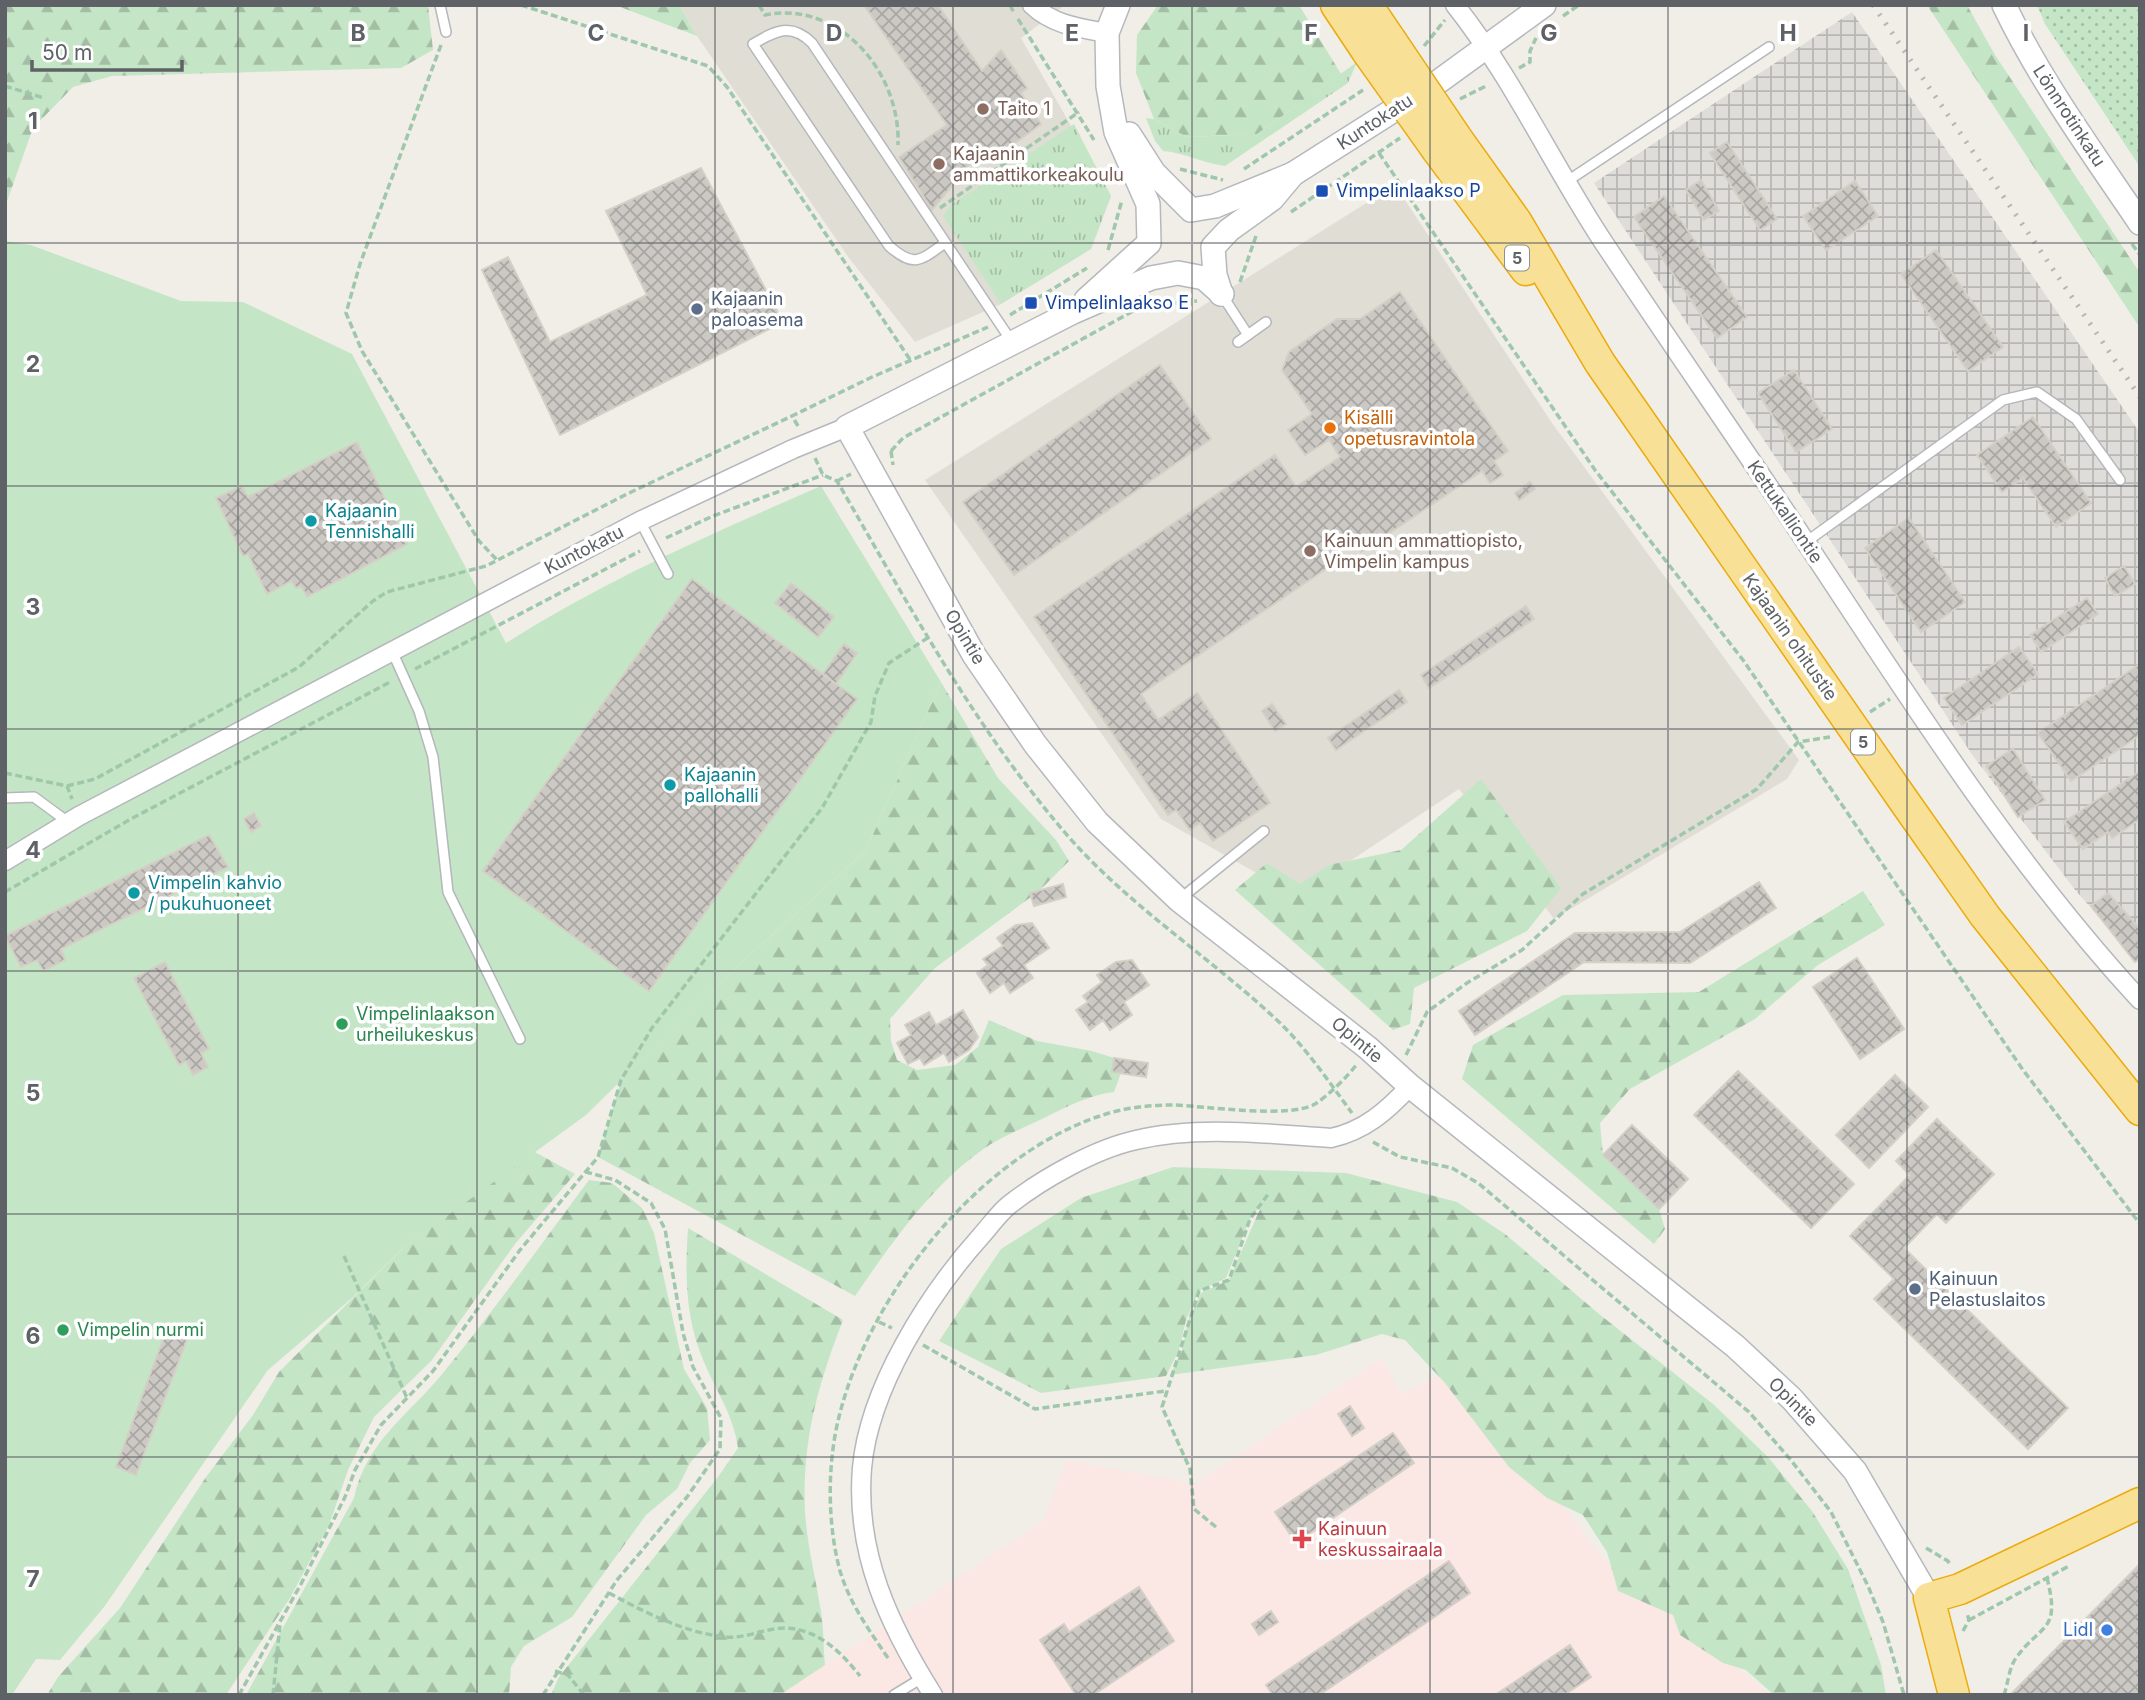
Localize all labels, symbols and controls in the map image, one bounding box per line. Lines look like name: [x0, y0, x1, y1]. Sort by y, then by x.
text: B: [350, 19, 366, 47]
text: C: [587, 19, 605, 47]
text: D: [826, 19, 842, 47]
text: E: [1065, 19, 1079, 47]
text: F: [1304, 19, 1318, 47]
text: G: [1540, 19, 1558, 47]
text: H: [1779, 19, 1797, 47]
text: I: [2023, 19, 2029, 47]
scale bar: [32, 28, 182, 72]
text: 50 m: [42, 40, 92, 65]
street label: Lönnrotinkatu: [2029, 61, 2110, 170]
street label: Kuntokatu: [1333, 89, 1416, 154]
place label: Taito 1: [997, 98, 1051, 119]
marker: Taito 1: [975, 101, 991, 117]
text: 1: [28, 107, 38, 135]
place label: Kajaanin ammattikorkeakoulu: [953, 143, 1124, 185]
marker: Kajaanin ammattikorkeakoulu: [931, 156, 947, 172]
place label: Vimpelinlaakso P: [1336, 180, 1481, 201]
marker: Vimpelinlaakso P: [1314, 183, 1330, 199]
road number: 5: [1505, 246, 1529, 270]
place label: Kajaanin paloasema: [711, 288, 804, 330]
place label: Vimpelinlaakso E: [1045, 292, 1189, 313]
marker: Vimpelinlaakso E: [1023, 295, 1039, 311]
marker: Kajaanin paloasema: [689, 301, 705, 317]
text: 2: [26, 350, 40, 378]
place label: Kisälli opetusravintola: [1344, 407, 1475, 449]
marker: Kisälli opetusravintola: [1322, 420, 1338, 436]
street label: Kettukalliontie: [1743, 456, 1827, 567]
place label: Kajaanin Tennishalli: [325, 500, 415, 542]
marker: Kajaanin Tennishalli: [303, 513, 319, 529]
street label: Kuntokatu: [541, 521, 627, 578]
place label: Kainuun ammattiopisto, Vimpelin kampus: [1324, 530, 1523, 572]
marker: Kainuun ammattiopisto, Vimpelin kampus: [1302, 543, 1318, 559]
street label: Kajaanin ohitustie: [1739, 569, 1842, 704]
text: 3: [26, 593, 40, 621]
street label: Opintie: [941, 605, 990, 668]
road number: 5: [1851, 730, 1875, 754]
place label: Kajaanin pallohalli: [684, 764, 759, 806]
marker: Kajaanin pallohalli: [662, 777, 678, 793]
text: 4: [25, 836, 41, 864]
place label: Vimpelin kahvio / pukuhuoneet: [148, 872, 282, 914]
marker: Vimpelin kahvio / pukuhuoneet: [126, 885, 142, 901]
place label: Vimpelinlaakson urheilukeskus: [356, 1003, 495, 1045]
street label: Opintie: [1327, 1012, 1387, 1067]
marker: Vimpelinlaakson urheilukeskus: [334, 1016, 350, 1032]
text: 5: [26, 1079, 40, 1107]
place label: Kainuun Pelastuslaitos: [1929, 1268, 2046, 1310]
marker: Kainuun Pelastuslaitos: [1907, 1281, 1923, 1297]
place label: Vimpelin nurmi: [77, 1319, 204, 1340]
text: 6: [26, 1322, 40, 1350]
marker: Vimpelin nurmi: [55, 1322, 71, 1338]
street label: Opintie: [1765, 1373, 1822, 1430]
place label: Kainuun keskussairaala: [1318, 1518, 1443, 1560]
marker: Kainuun keskussairaala: [1292, 1529, 1312, 1549]
text: 7: [26, 1565, 40, 1593]
place label: Lidl: [2063, 1619, 2093, 1640]
marker: Lidl: [2099, 1622, 2115, 1638]

